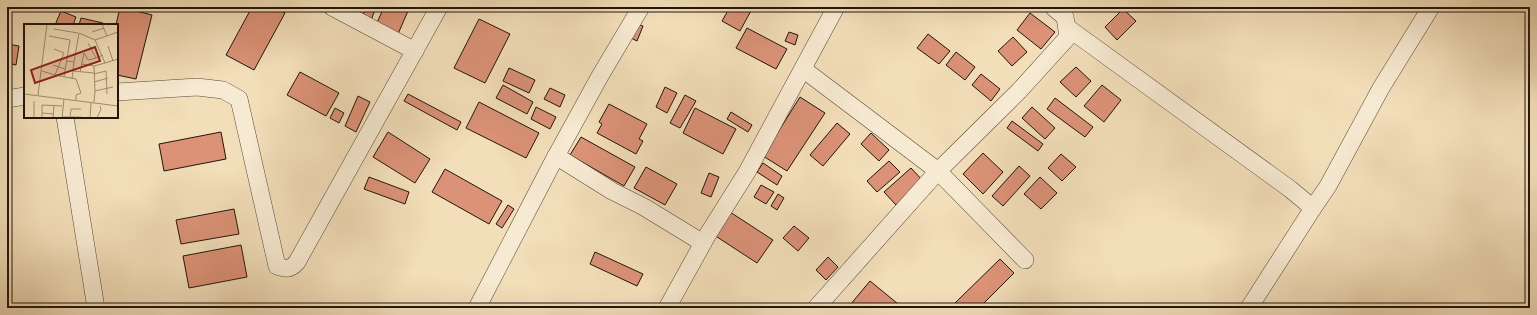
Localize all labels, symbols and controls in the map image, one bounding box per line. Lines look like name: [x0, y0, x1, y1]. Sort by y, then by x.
inset map: [24, 24, 118, 118]

